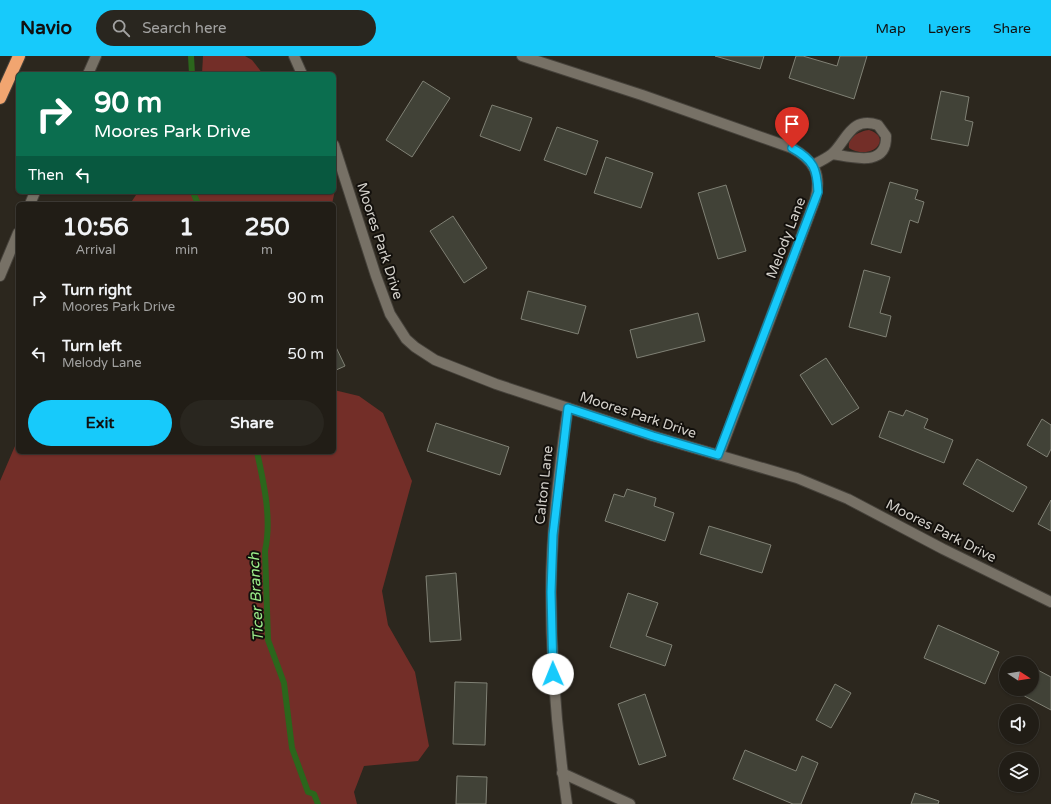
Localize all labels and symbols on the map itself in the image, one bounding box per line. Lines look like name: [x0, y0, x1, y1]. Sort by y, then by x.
pin: [775, 107, 809, 148]
street label: Moores Park Drive: [353, 180, 407, 302]
street label: Melody Lane: [763, 195, 809, 281]
street label: Moores Park Drive: [577, 388, 699, 442]
street label: Calton Lane: [531, 445, 557, 525]
street label: Moores Park Drive: [883, 496, 999, 566]
water label: Ticer Branch: [245, 551, 267, 642]
position arrow: [532, 653, 574, 695]
north arrow: [999, 656, 1039, 696]

